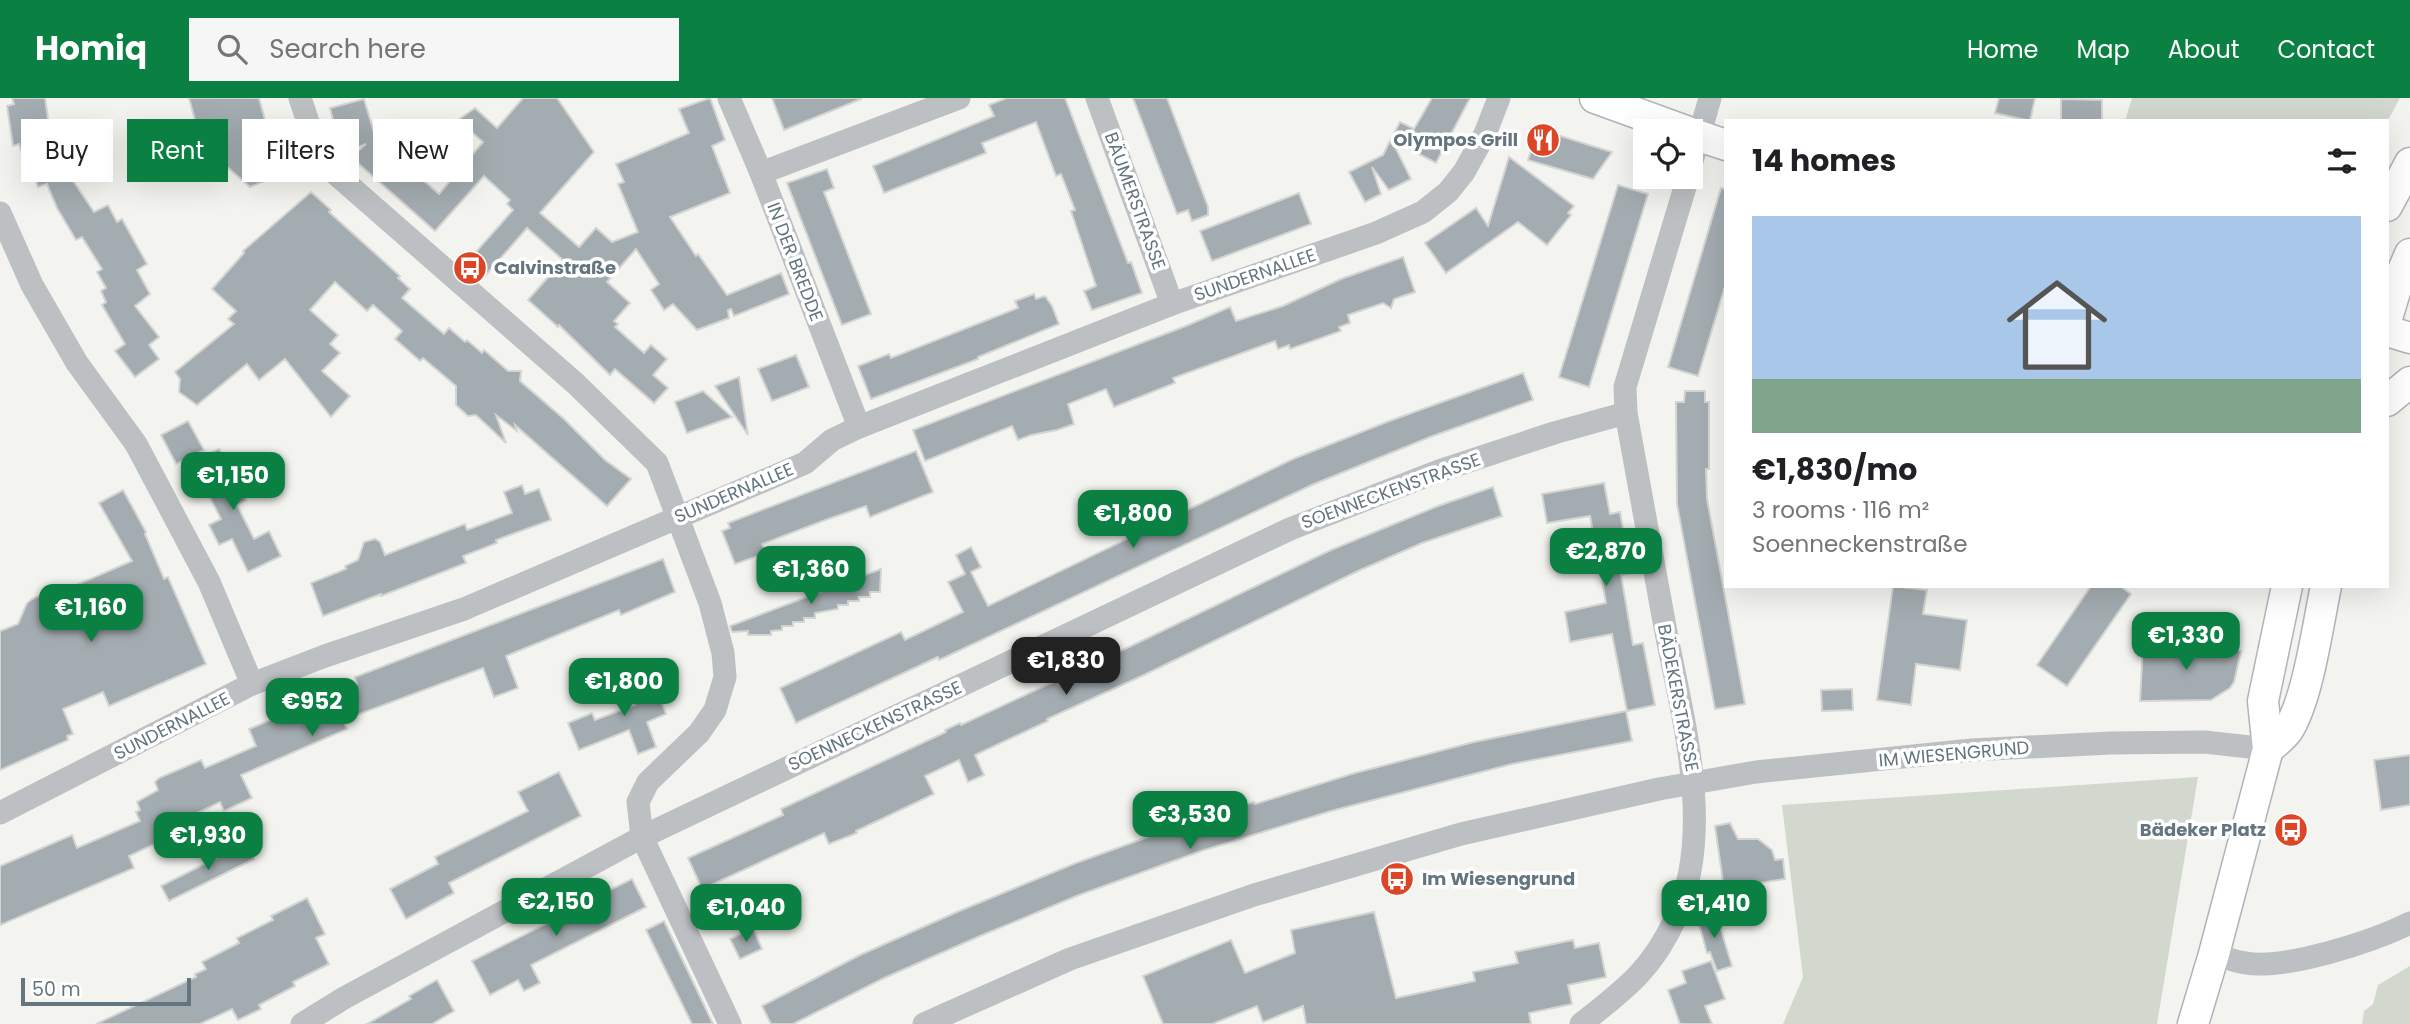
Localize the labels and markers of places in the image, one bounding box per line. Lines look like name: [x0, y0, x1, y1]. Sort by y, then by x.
restaurant icon: Olympos Grill: [1524, 121, 1562, 159]
place label: Olympos Grill: [1393, 127, 1518, 152]
bus stop icon: Calvinstraße: [451, 249, 489, 287]
place label: Calvinstraße: [494, 255, 616, 280]
pin: €1,150: [176, 452, 290, 512]
pin: €1,800: [1076, 490, 1190, 550]
pin: €2,870: [1549, 528, 1663, 588]
pin: €1,360: [754, 546, 868, 606]
pin: €1,160: [34, 584, 148, 644]
pin: €1,330: [2129, 612, 2243, 672]
pin: €1,830: [1009, 638, 1123, 697]
pin: €1,800: [567, 658, 681, 718]
pin: €952: [271, 678, 353, 738]
pin: €3,530: [1133, 792, 1247, 851]
bus stop icon: Bädeker Platz: [2272, 811, 2310, 849]
pin: €1,930: [151, 812, 265, 872]
place label: Bädeker Platz: [2140, 817, 2266, 842]
bus stop icon: Im Wiesengrund: [1378, 860, 1416, 898]
place label: Im Wiesengrund: [1422, 866, 1575, 891]
pin: €2,150: [499, 878, 613, 938]
pin: €1,410: [1657, 880, 1771, 940]
pin: €1,040: [689, 884, 803, 944]

